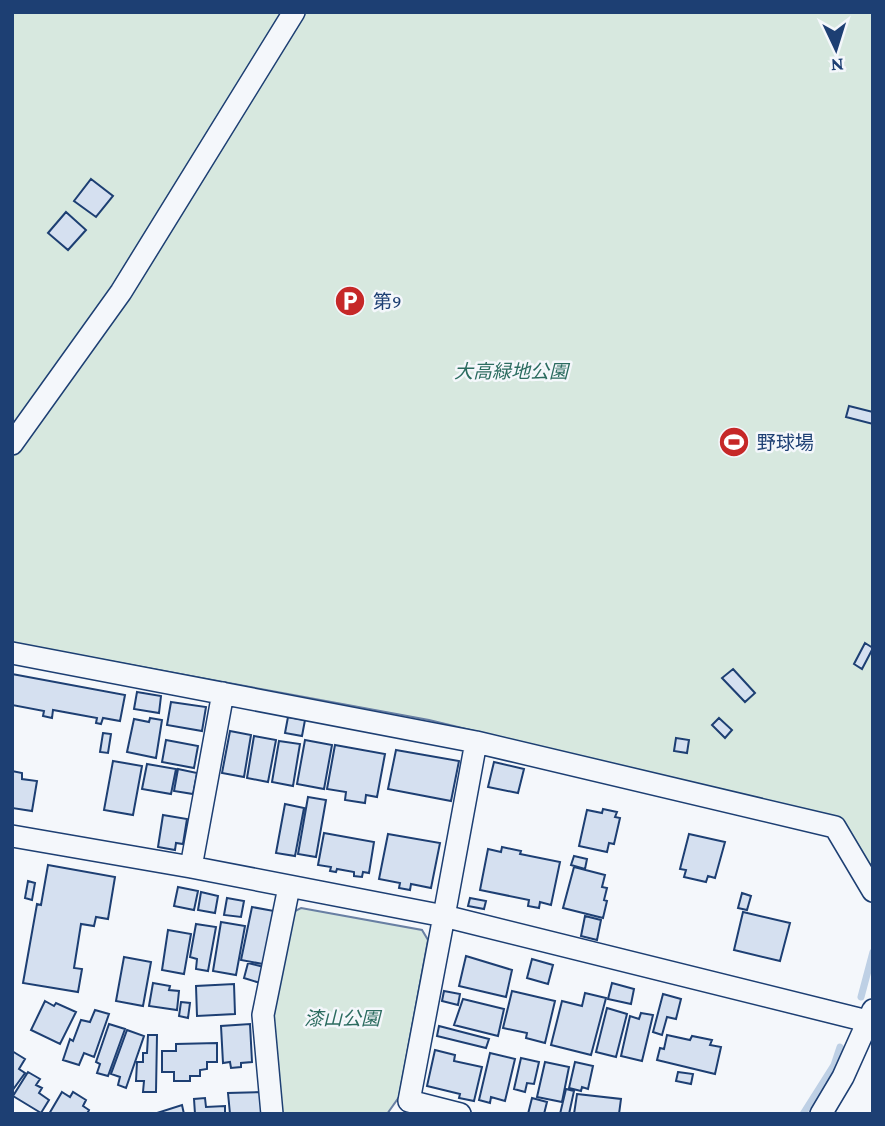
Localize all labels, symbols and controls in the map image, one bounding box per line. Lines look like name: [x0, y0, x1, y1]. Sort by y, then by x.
north arrow: [801, 14, 871, 84]
text: N: [830, 55, 844, 76]
parking icon: 第9: [333, 284, 367, 318]
place label: 第9: [373, 291, 402, 312]
park label: 大高緑地公園: [454, 361, 571, 382]
sports icon: 野球場: [717, 425, 751, 459]
place label: 野球場: [757, 432, 814, 453]
park label: 漆山公園: [304, 1008, 383, 1029]

